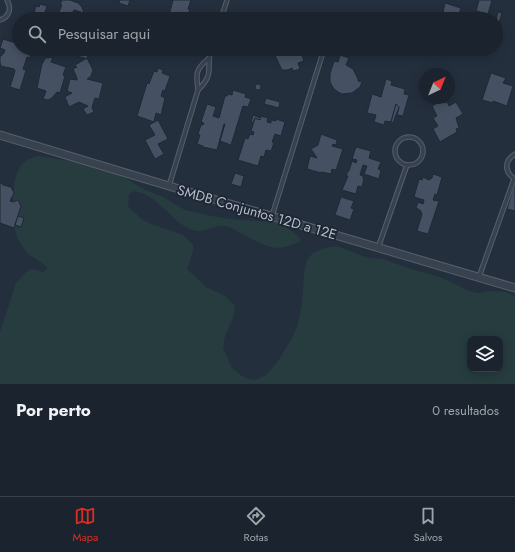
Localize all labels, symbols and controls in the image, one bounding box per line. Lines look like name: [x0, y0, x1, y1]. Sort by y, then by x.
search box: [12, 12, 503, 56]
icon: search: [26, 23, 48, 45]
text: Pesquisar aqui: [58, 23, 150, 45]
north arrow: [419, 68, 455, 104]
street label: SMDB Conjuntos 12D a 12E: [175, 180, 339, 244]
map controls: [467, 336, 503, 372]
button: layers: [467, 336, 503, 372]
text: Por perto: [16, 398, 91, 422]
text: 0 resultados: [432, 401, 499, 420]
tab: Mapa: [73, 505, 98, 545]
tab: Rotas: [244, 505, 268, 545]
tab: Salvos: [413, 505, 442, 545]

